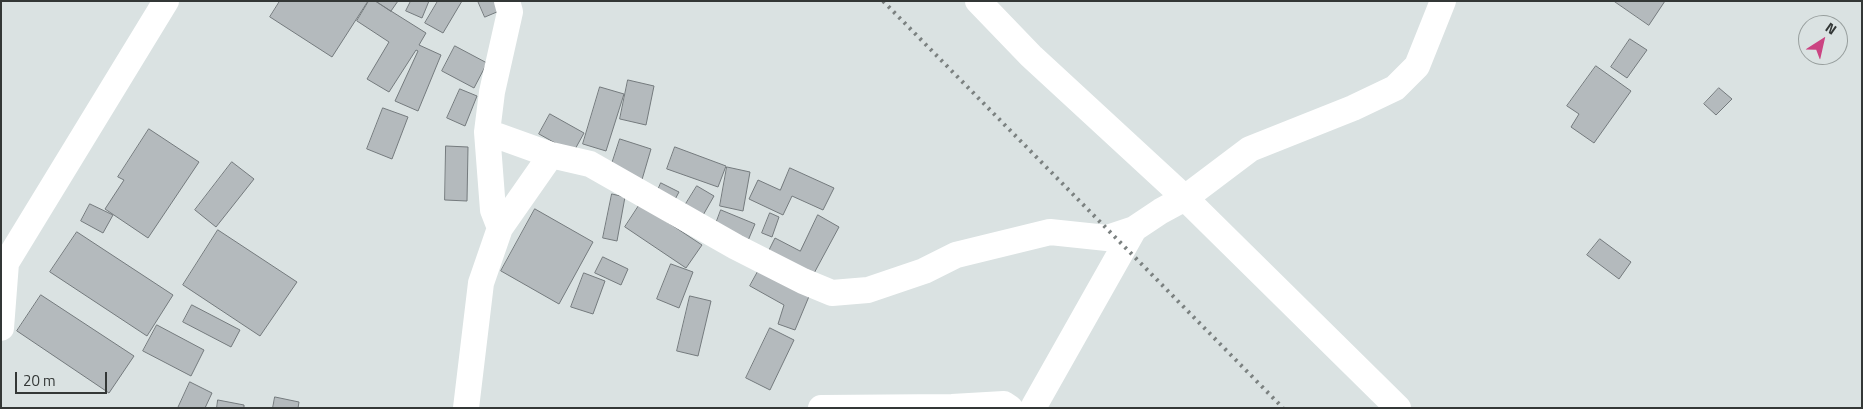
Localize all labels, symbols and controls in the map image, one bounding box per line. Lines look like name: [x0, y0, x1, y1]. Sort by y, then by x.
north arrow: [1798, 15, 1848, 65]
text: N: [1821, 17, 1841, 40]
scale bar: [18, 362, 110, 394]
text: 20 m: [23, 369, 56, 392]

